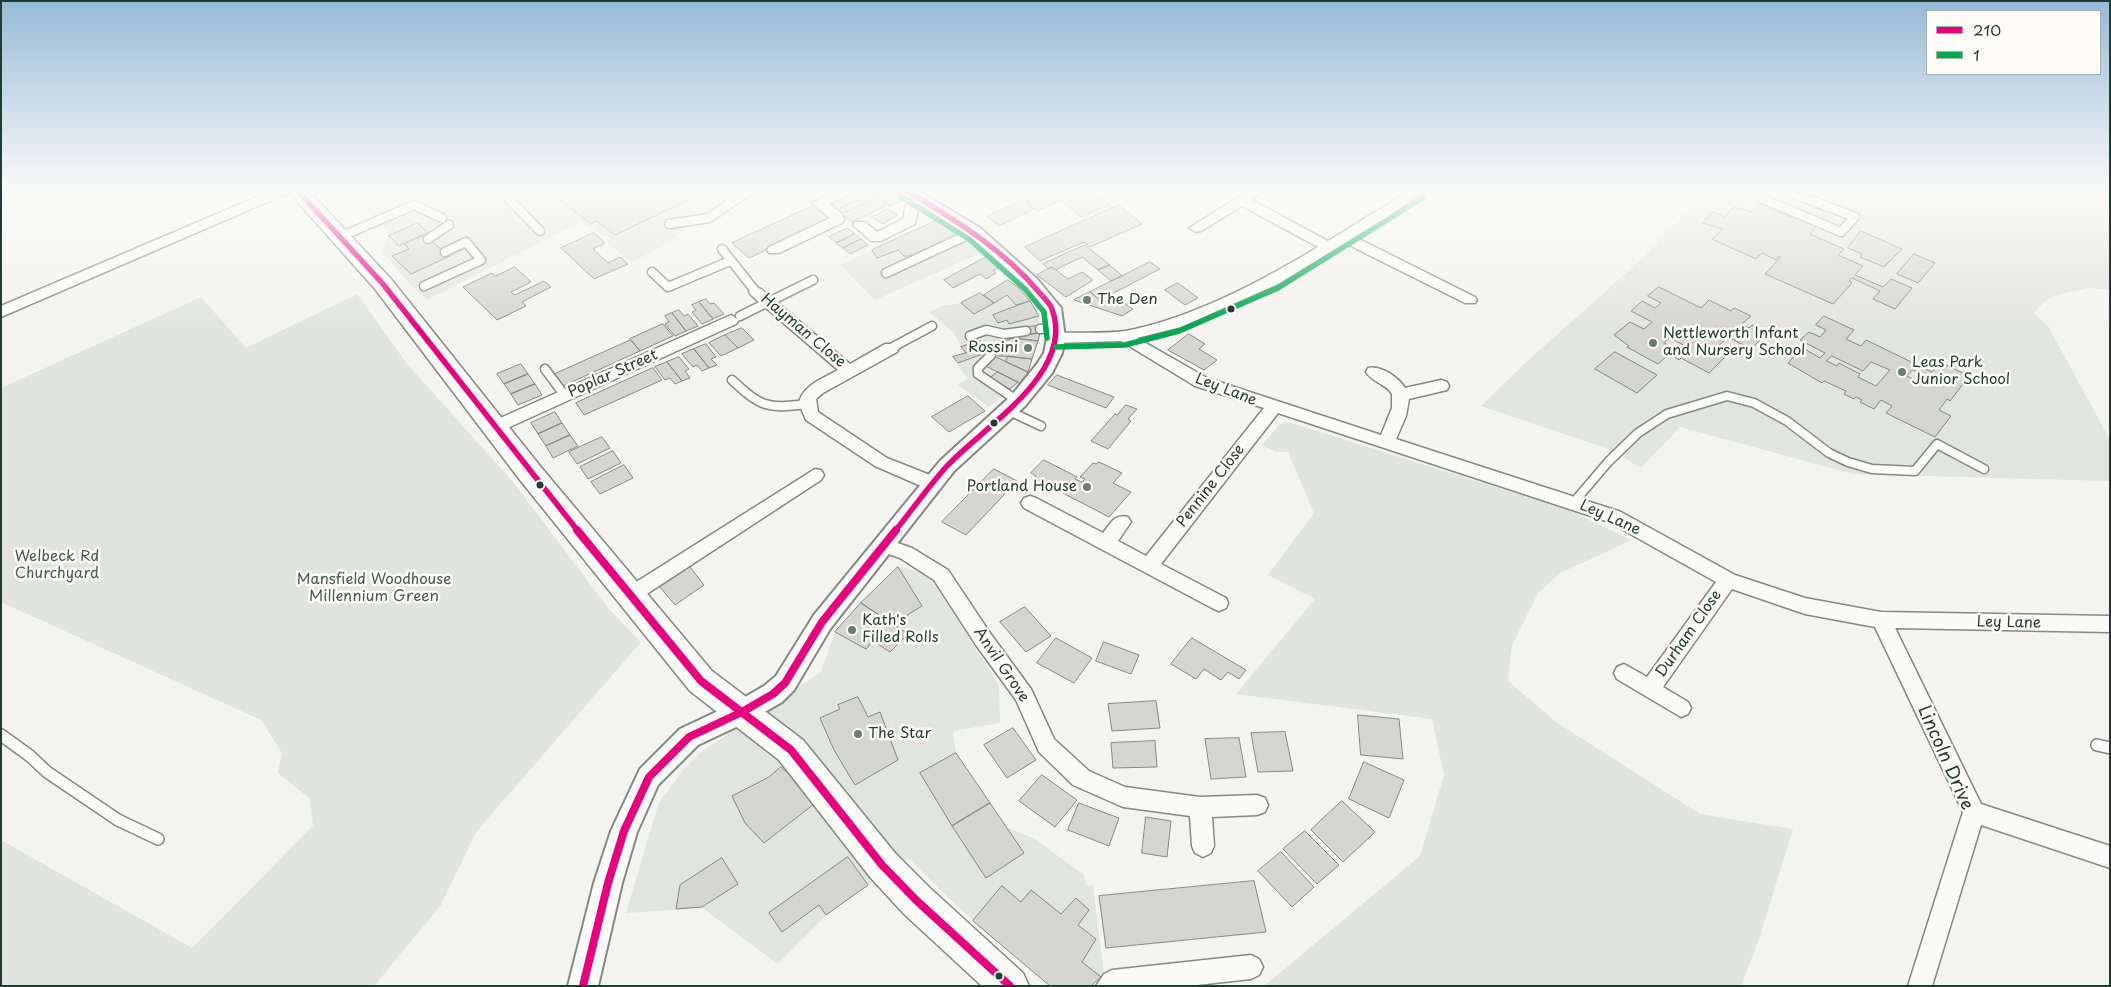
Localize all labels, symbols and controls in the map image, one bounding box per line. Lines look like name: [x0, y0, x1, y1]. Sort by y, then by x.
legend: [1926, 10, 2101, 75]
text: 210: [1973, 18, 2001, 41]
text: 1: [1973, 43, 1980, 66]
street label: Hayman Close: [757, 290, 849, 372]
place label: The Den: [1097, 291, 1158, 309]
marker: The Den: [1081, 294, 1093, 306]
unlabelled marker: [1226, 304, 1236, 314]
place label: Nettleworth Infant and Nursery School: [1663, 325, 1805, 360]
marker: Nettleworth Infant and Nursery School: [1647, 337, 1659, 349]
place label: Rossini: [968, 339, 1018, 357]
marker: Rossini: [1022, 342, 1034, 354]
street label: Poplar Street: [565, 346, 661, 402]
place label: Leas Park Junior School: [1912, 354, 2010, 389]
marker: Leas Park Junior School: [1896, 366, 1908, 378]
street label: Ley Lane: [1193, 370, 1259, 410]
unlabelled marker: [989, 418, 999, 428]
street label: Pennine Close: [1173, 441, 1249, 531]
place label: Portland House: [967, 478, 1077, 496]
unlabelled marker: [535, 480, 545, 490]
marker: Portland House: [1081, 481, 1093, 493]
street label: Ley Lane: [1577, 497, 1643, 539]
park label: Welbeck Rd Churchyard: [15, 548, 99, 583]
park label: Mansfield Woodhouse Millennium Green: [297, 571, 451, 606]
street label: Durham Close: [1652, 587, 1726, 681]
place label: Kath's Filled Rolls: [862, 612, 939, 647]
street label: Ley Lane: [1976, 613, 2042, 633]
marker: Kath's Filled Rolls: [846, 624, 858, 636]
street label: Anvil Grove: [969, 624, 1033, 706]
street label: Lincoln Drive: [1912, 702, 1978, 814]
place label: The Star: [868, 725, 931, 743]
marker: The Star: [852, 728, 864, 740]
unlabelled marker: [994, 971, 1004, 981]

